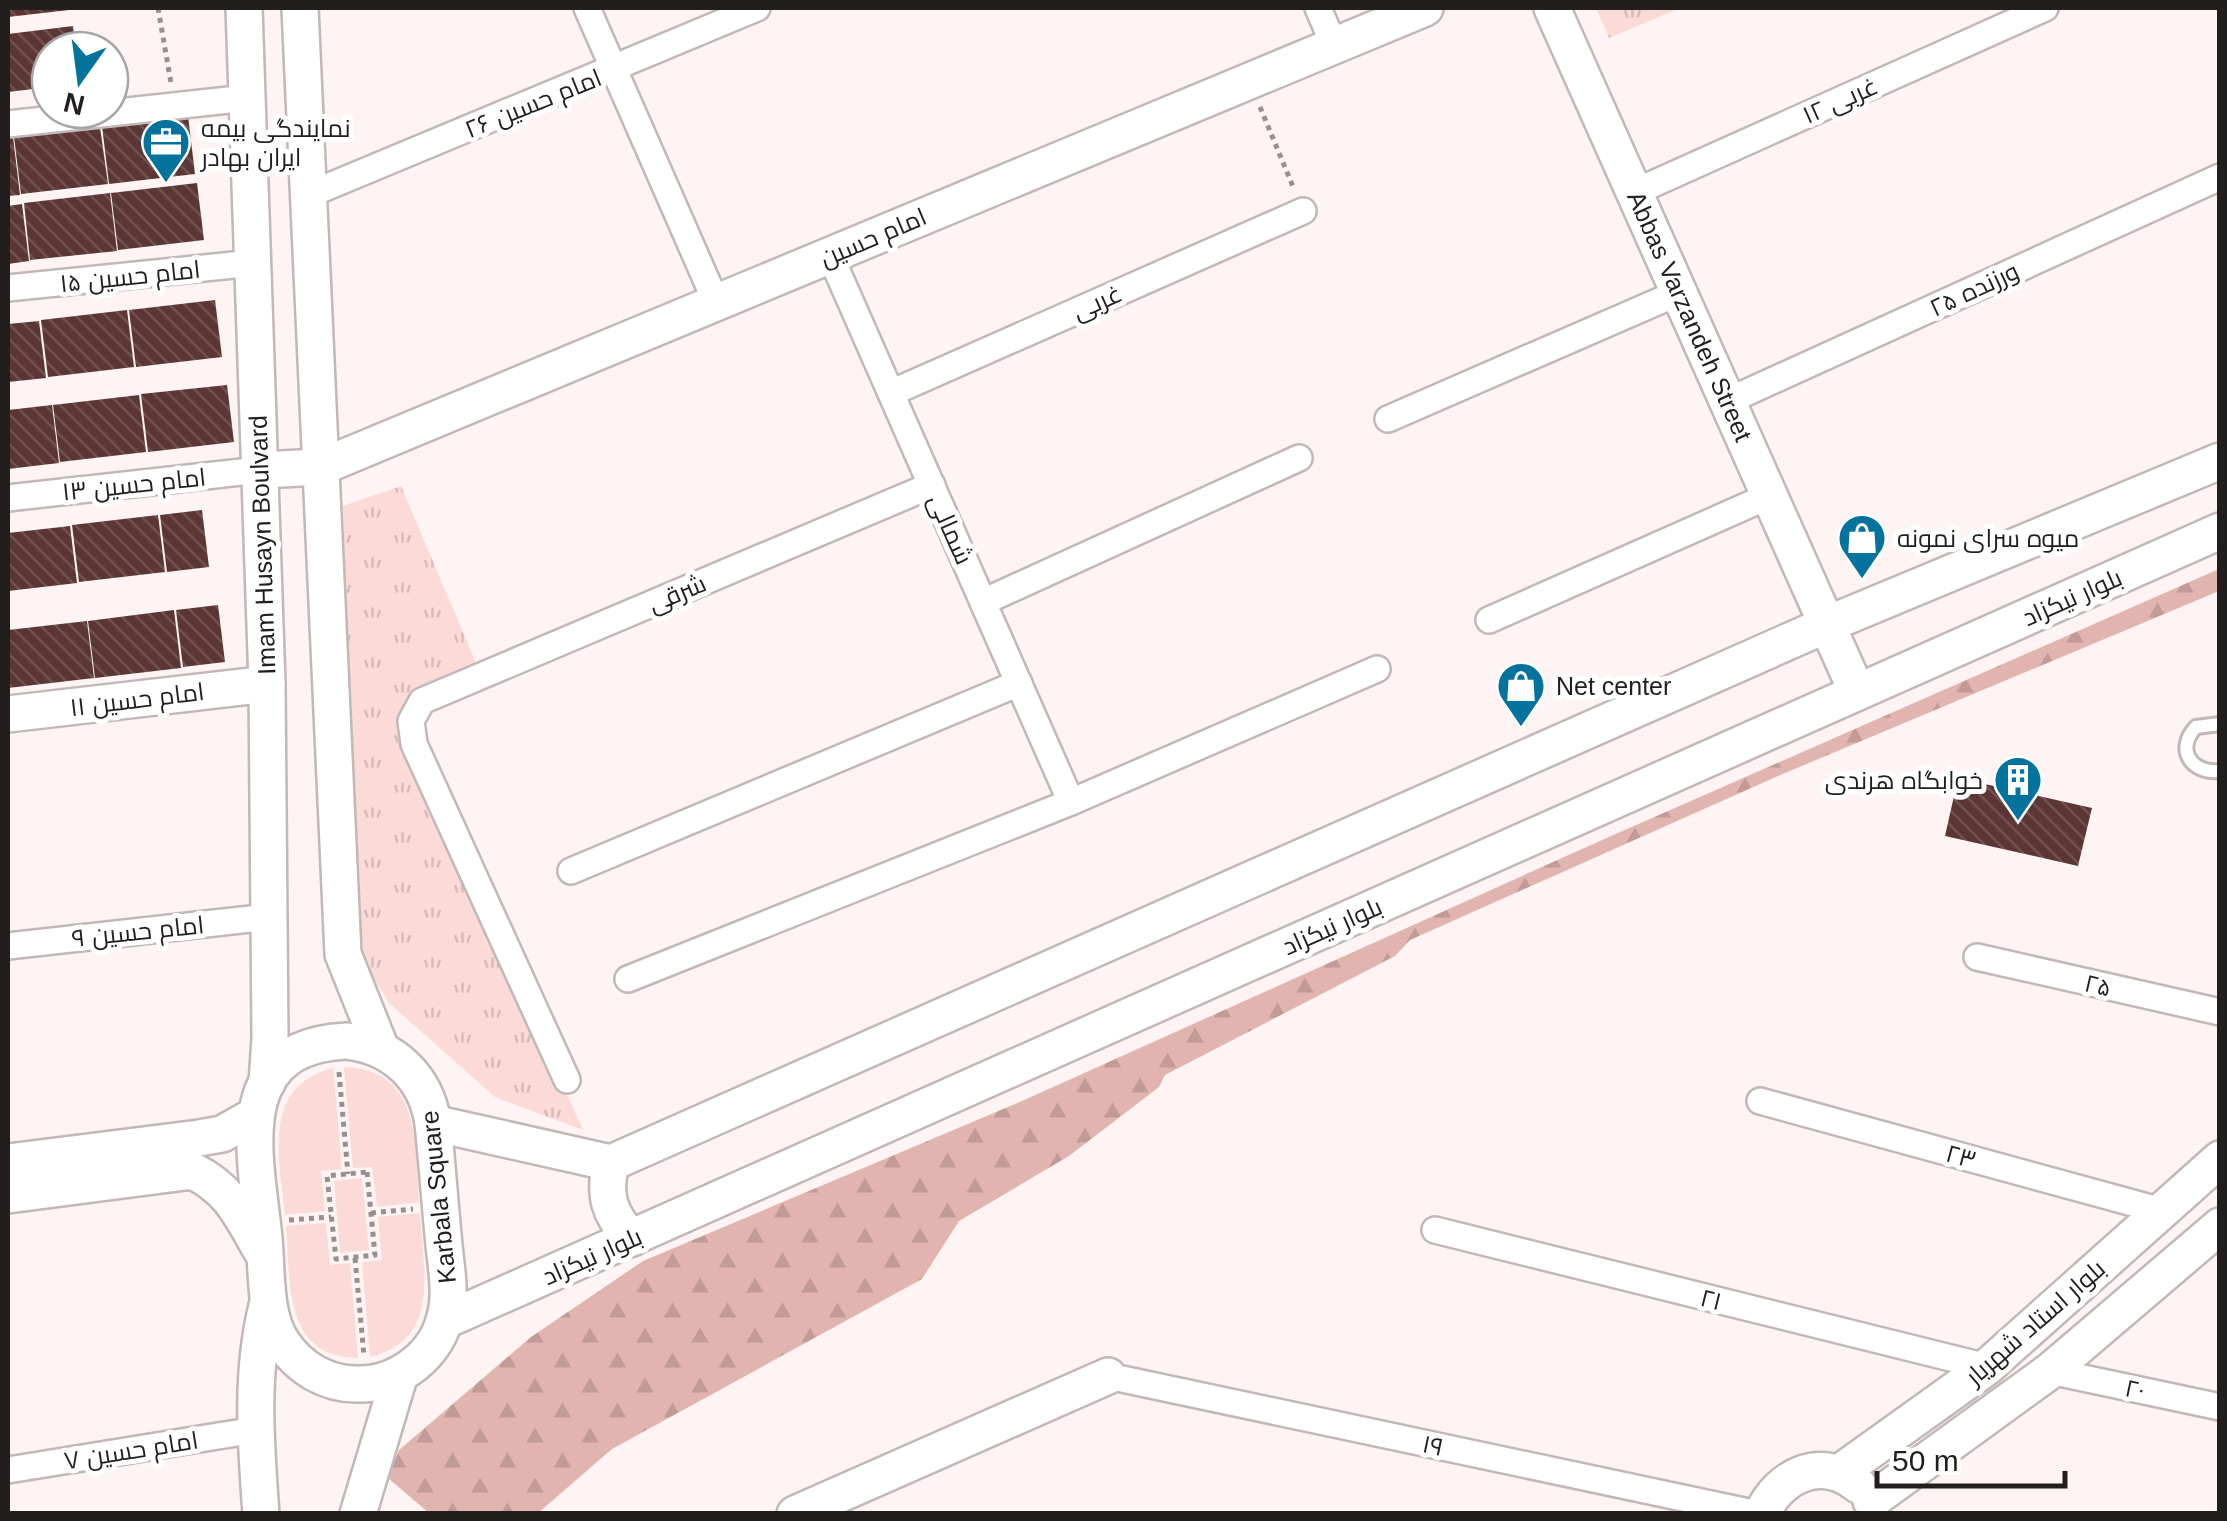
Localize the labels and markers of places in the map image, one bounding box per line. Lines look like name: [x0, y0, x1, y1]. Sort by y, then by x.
place label: نمایندگی بیمه ایران بهادر: [199, 114, 351, 172]
office icon: نمایندگی بیمه ایران بهادر: [140, 116, 192, 184]
shop icon: میوه سرای نمونه: [1836, 512, 1888, 580]
place label: میوه سرای نمونه: [1897, 524, 2079, 553]
shop icon: Net center: [1495, 660, 1547, 728]
place label: Net center: [1556, 672, 1671, 700]
building icon: خوابگاه هرندی: [1992, 754, 2044, 822]
place label: خوابگاه هرندی: [1825, 766, 1983, 795]

